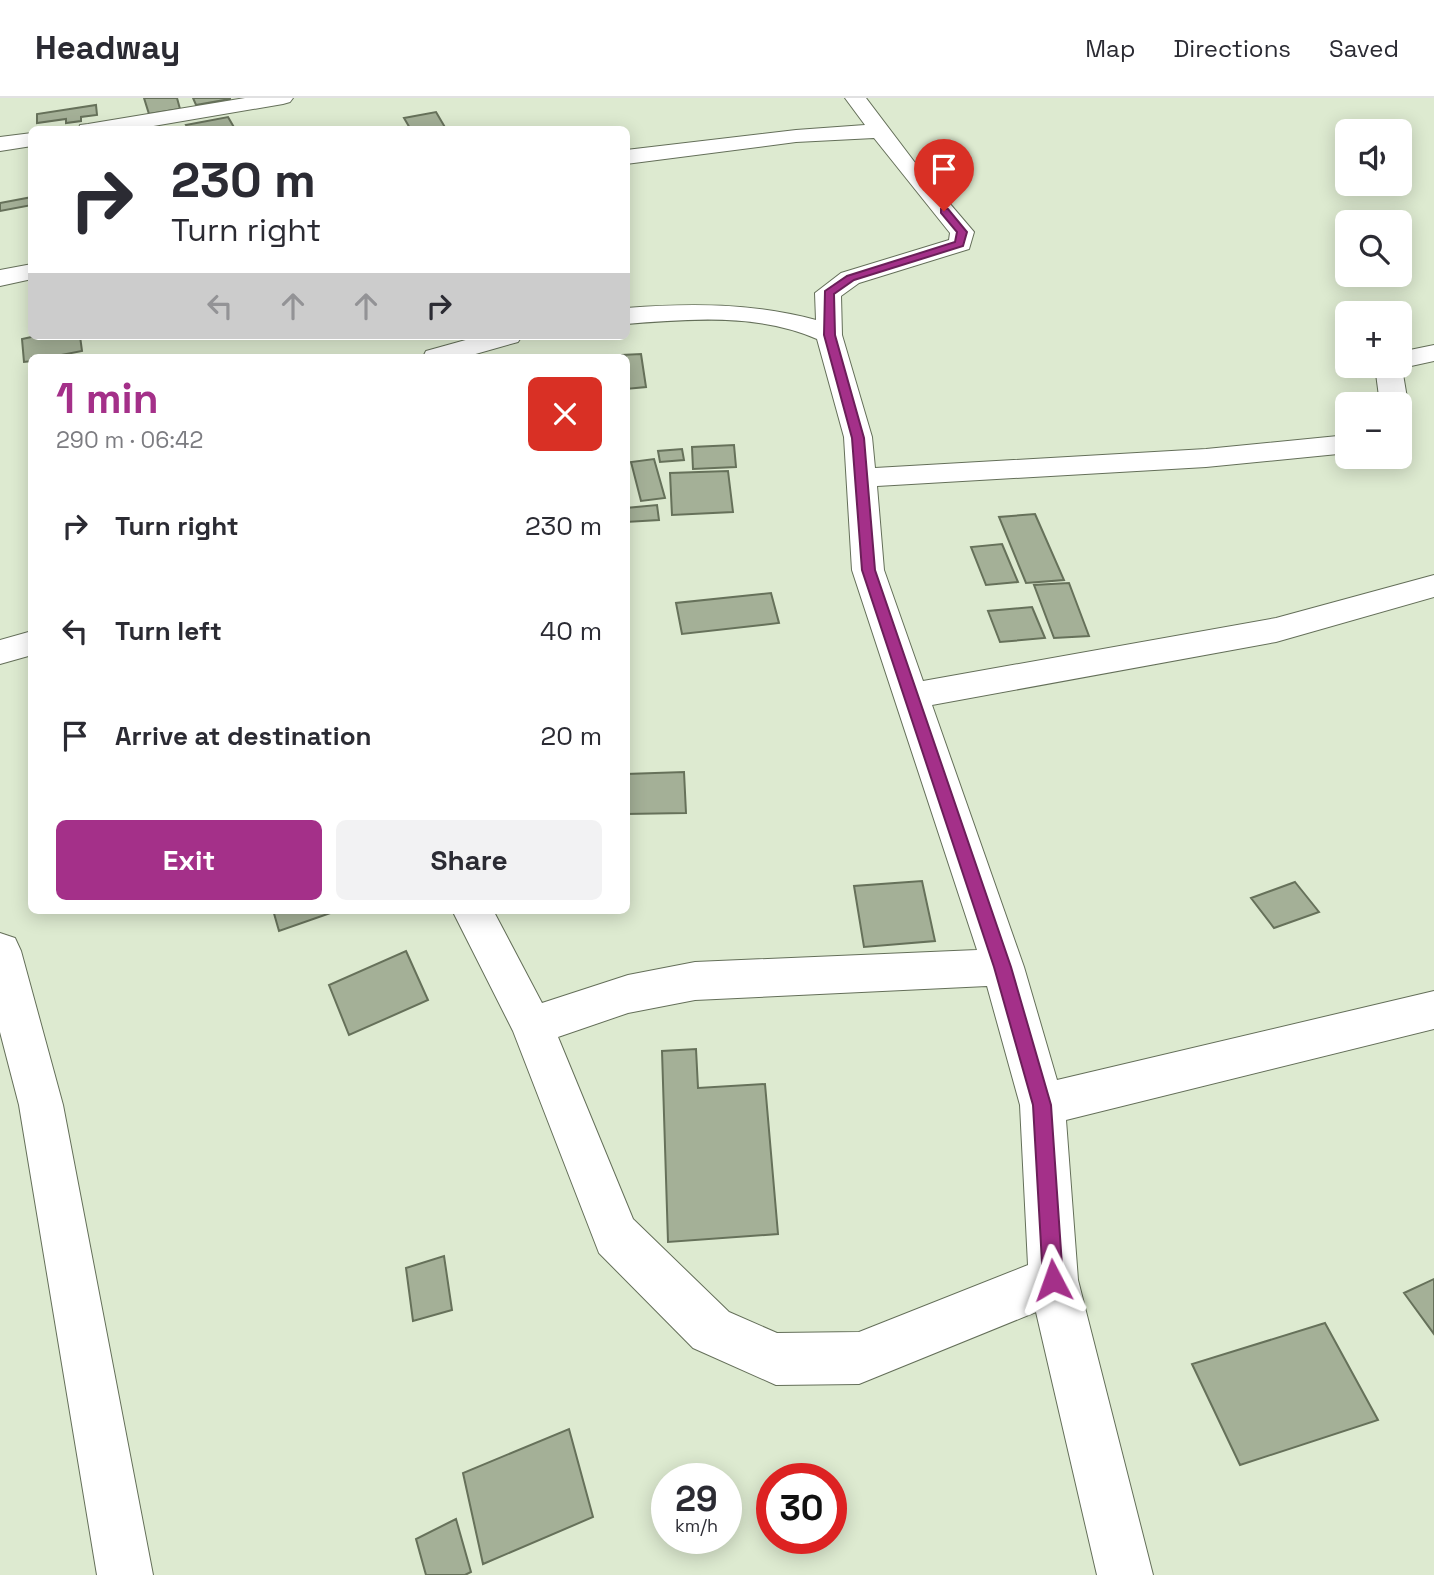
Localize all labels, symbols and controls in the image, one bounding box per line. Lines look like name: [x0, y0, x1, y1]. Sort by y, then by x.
text: Headway: [35, 27, 180, 69]
text: Map: [1085, 33, 1135, 64]
text: Directions: [1173, 33, 1291, 64]
text: Saved: [1329, 33, 1399, 64]
map controls: [1335, 119, 1412, 469]
button: sound: [1335, 119, 1412, 196]
pin: [914, 139, 974, 211]
text: 230 m: [171, 149, 316, 211]
icon: arrive: [925, 150, 963, 188]
icon: right: [56, 154, 147, 245]
text: Turn right: [171, 210, 321, 250]
button: search: [1335, 210, 1412, 287]
icon: left: [201, 287, 239, 325]
icon: ahead: [274, 287, 312, 325]
icon: ahead: [347, 287, 385, 325]
icon: right: [420, 287, 458, 325]
button: +: [1335, 301, 1412, 378]
text: 1 min: [56, 372, 159, 425]
button: close: [528, 377, 602, 451]
button: −: [1335, 392, 1412, 469]
text: 290 m · 06:42: [56, 425, 203, 455]
icon: right: [56, 507, 94, 545]
text: Turn right: [115, 509, 239, 543]
text: 230 m: [525, 509, 602, 543]
icon: left: [56, 612, 94, 650]
text: Turn left: [115, 614, 222, 648]
text: 40 m: [540, 614, 602, 648]
icon: arrive: [56, 717, 94, 755]
text: Arrive at destination: [115, 719, 372, 753]
text: 20 m: [541, 719, 602, 753]
button: Exit: [56, 820, 322, 900]
button: Share: [336, 820, 602, 900]
position arrow: [1016, 1243, 1090, 1317]
speed limit sign: 30: [756, 1463, 847, 1554]
text: 29: [675, 1477, 718, 1521]
text: km/h: [675, 1514, 718, 1537]

